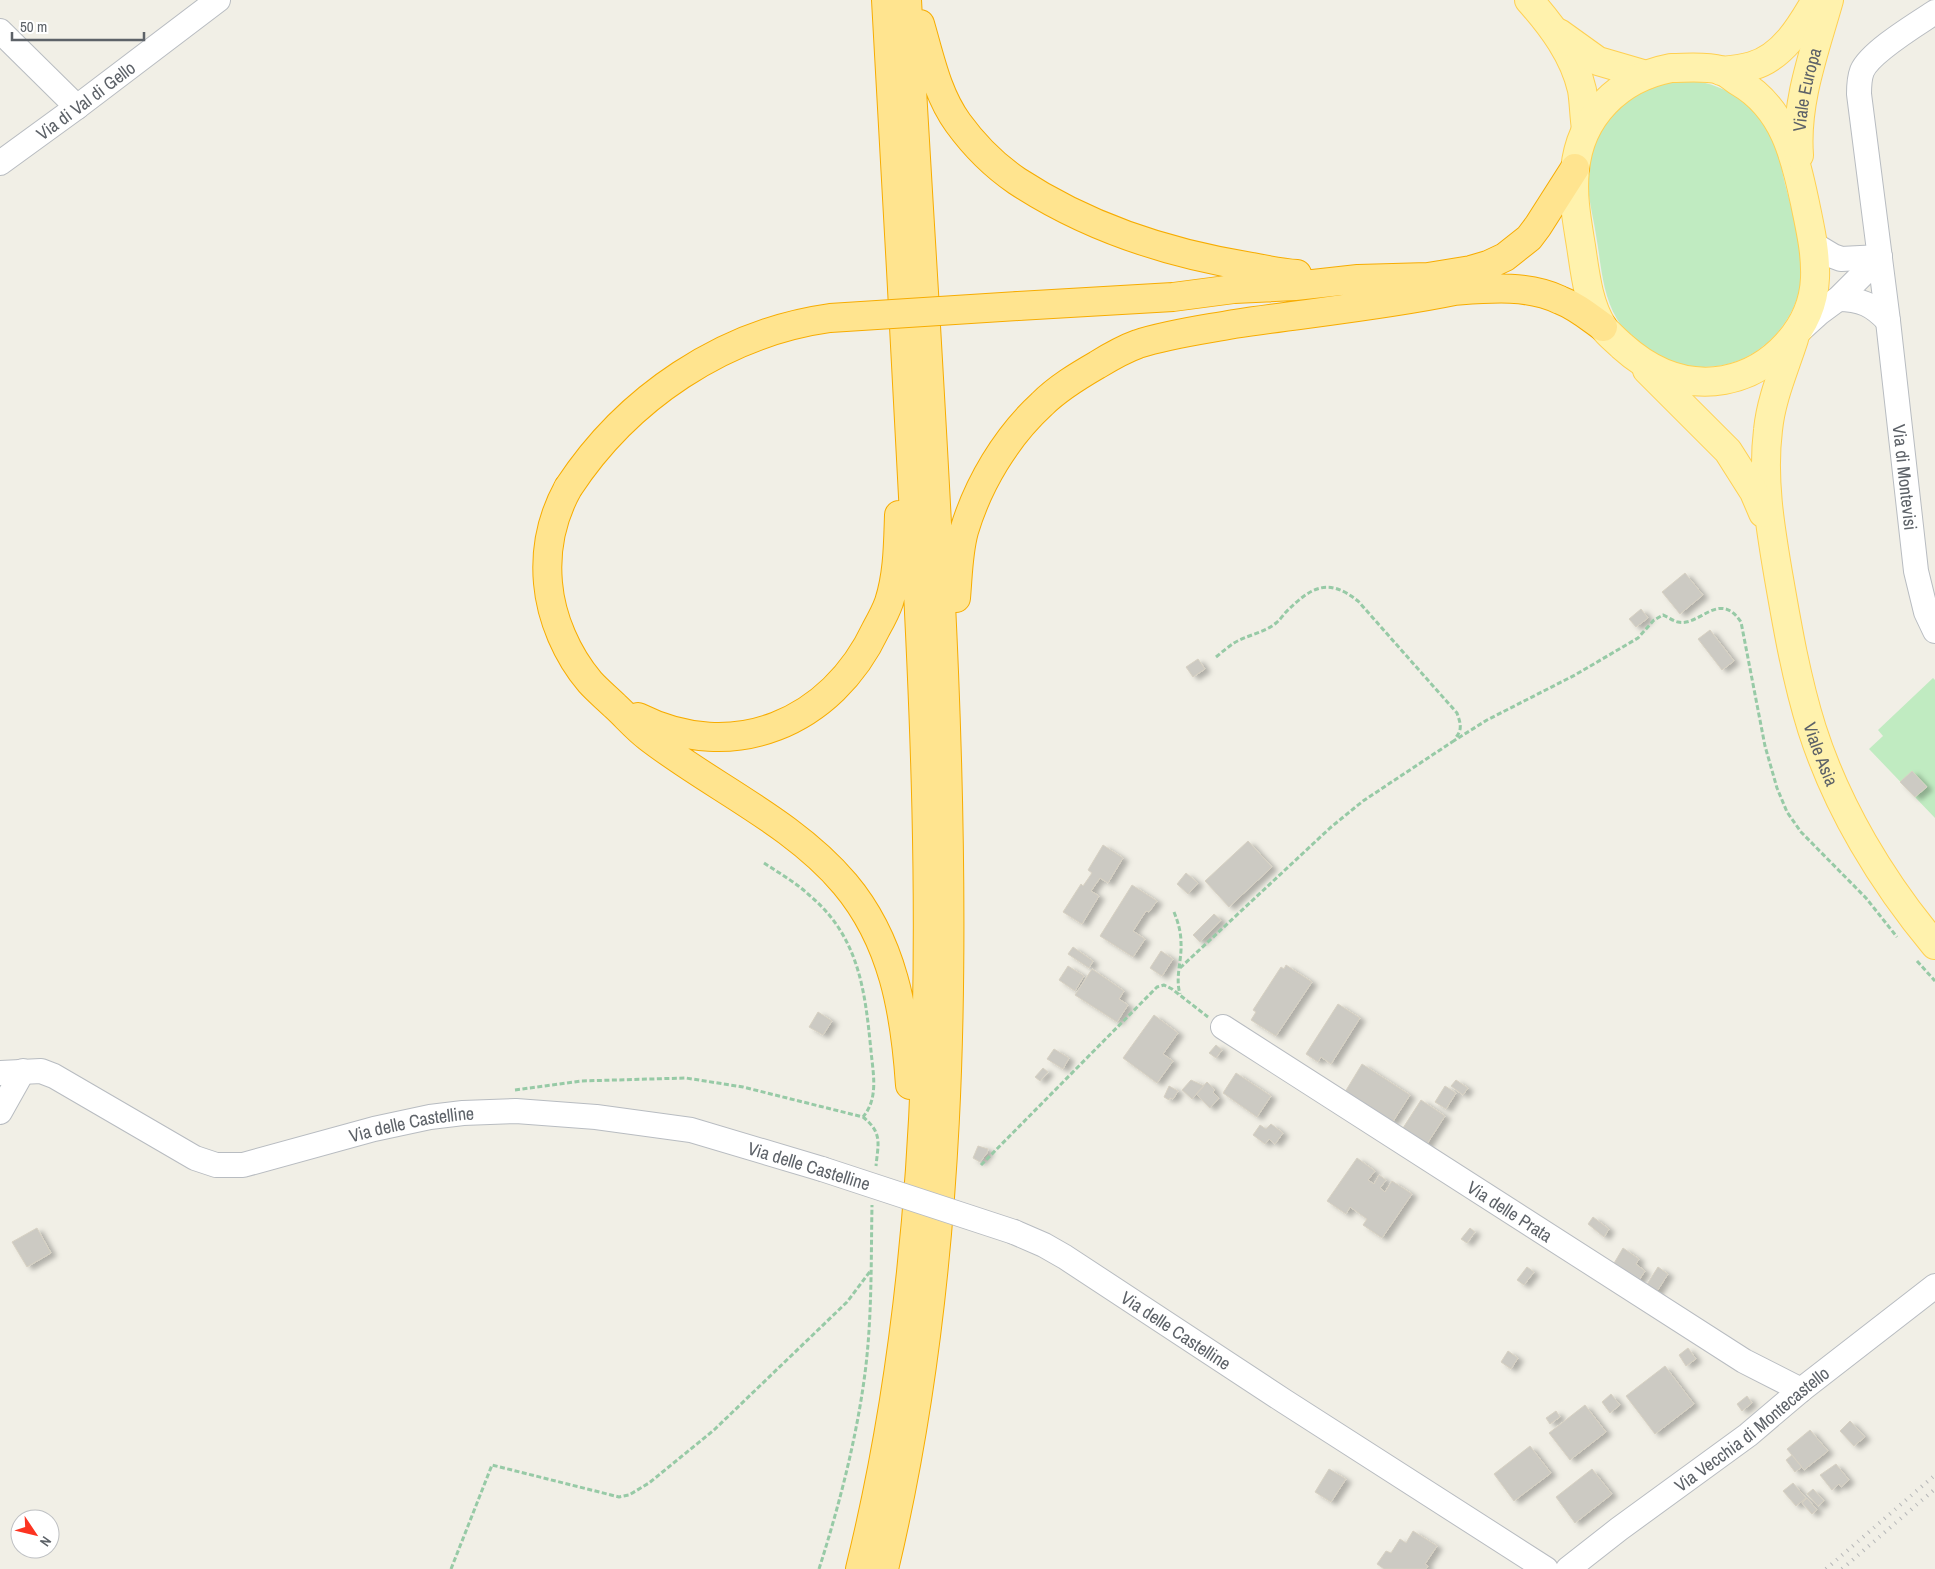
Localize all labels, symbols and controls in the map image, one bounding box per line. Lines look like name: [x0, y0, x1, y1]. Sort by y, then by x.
scale bar: [12, 10, 145, 42]
text: 50 m: [20, 16, 47, 37]
street label: Viale Europa: [1786, 45, 1827, 132]
street label: Via di Val di Gello: [31, 55, 140, 145]
street label: Via di Montevisi: [1887, 423, 1924, 532]
street label: Viale Asia: [1798, 719, 1845, 790]
street label: Via delle Castelline: [346, 1100, 474, 1148]
street label: Via delle Castelline: [745, 1135, 873, 1197]
street label: Via delle Prata: [1463, 1174, 1558, 1248]
street label: Via delle Castelline: [1116, 1285, 1236, 1375]
street label: Via Vecchia di Montecastello: [1669, 1360, 1834, 1497]
north arrow: [10, 1509, 60, 1559]
text: N: [36, 1533, 55, 1550]

